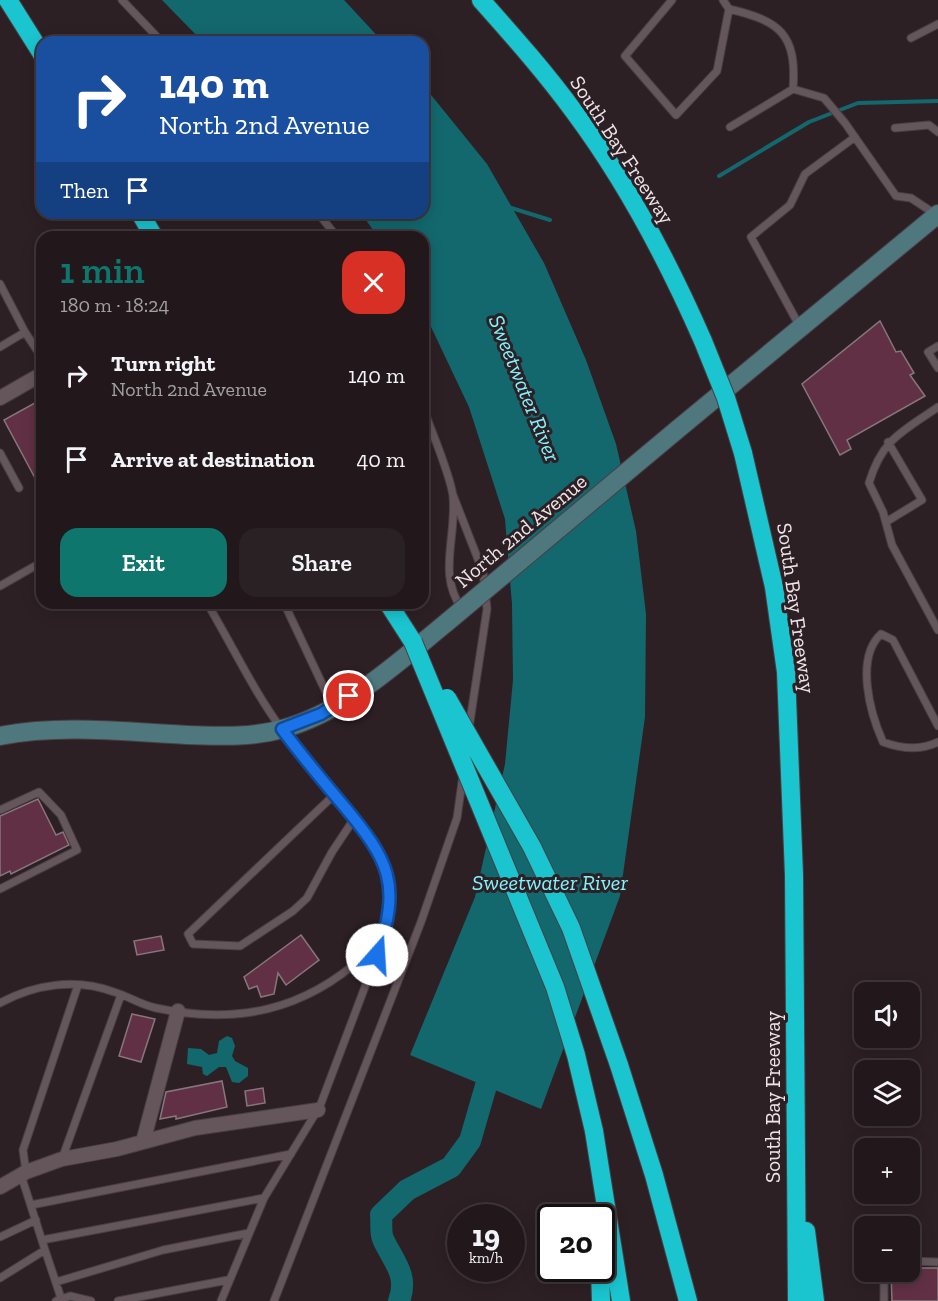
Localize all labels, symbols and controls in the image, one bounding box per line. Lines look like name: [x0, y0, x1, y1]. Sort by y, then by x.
text: 140 m: [159, 58, 269, 109]
icon: right: [60, 60, 138, 138]
street label: South Bay Freeway: [565, 71, 680, 229]
text: North 2nd Avenue: [159, 109, 370, 141]
icon: arrive: [121, 174, 154, 207]
text: Then: [60, 177, 109, 204]
text: 1 min: [60, 249, 145, 292]
button: close: [342, 251, 405, 314]
text: 180 m · 18:24: [60, 293, 169, 317]
water label: Sweetwater River: [483, 311, 566, 466]
text: Turn right: [111, 350, 215, 377]
icon: right: [60, 359, 93, 392]
text: 140 m: [348, 362, 405, 389]
text: North 2nd Avenue: [111, 377, 267, 401]
icon: arrive: [60, 443, 93, 476]
text: Arrive at destination: [111, 446, 314, 473]
text: 40 m: [356, 446, 405, 473]
street label: North 2nd Avenue: [450, 468, 592, 593]
street label: South Bay Freeway: [772, 521, 821, 695]
button: Exit: [60, 528, 227, 597]
button: Share: [239, 528, 405, 597]
pin: [323, 670, 374, 721]
icon: arrive: [332, 679, 365, 712]
water label: Sweetwater River: [472, 869, 628, 896]
position arrow: [345, 923, 409, 987]
map controls: [854, 982, 920, 1282]
button: sound: [854, 982, 920, 1048]
street label: South Bay Freeway: [760, 1011, 785, 1183]
button: layers: [854, 1060, 920, 1126]
button: +: [854, 1138, 920, 1204]
speed limit sign: 20: [537, 1204, 615, 1282]
button: −: [854, 1216, 920, 1282]
text: 19: [472, 1218, 500, 1254]
text: km/h: [469, 1249, 503, 1267]

